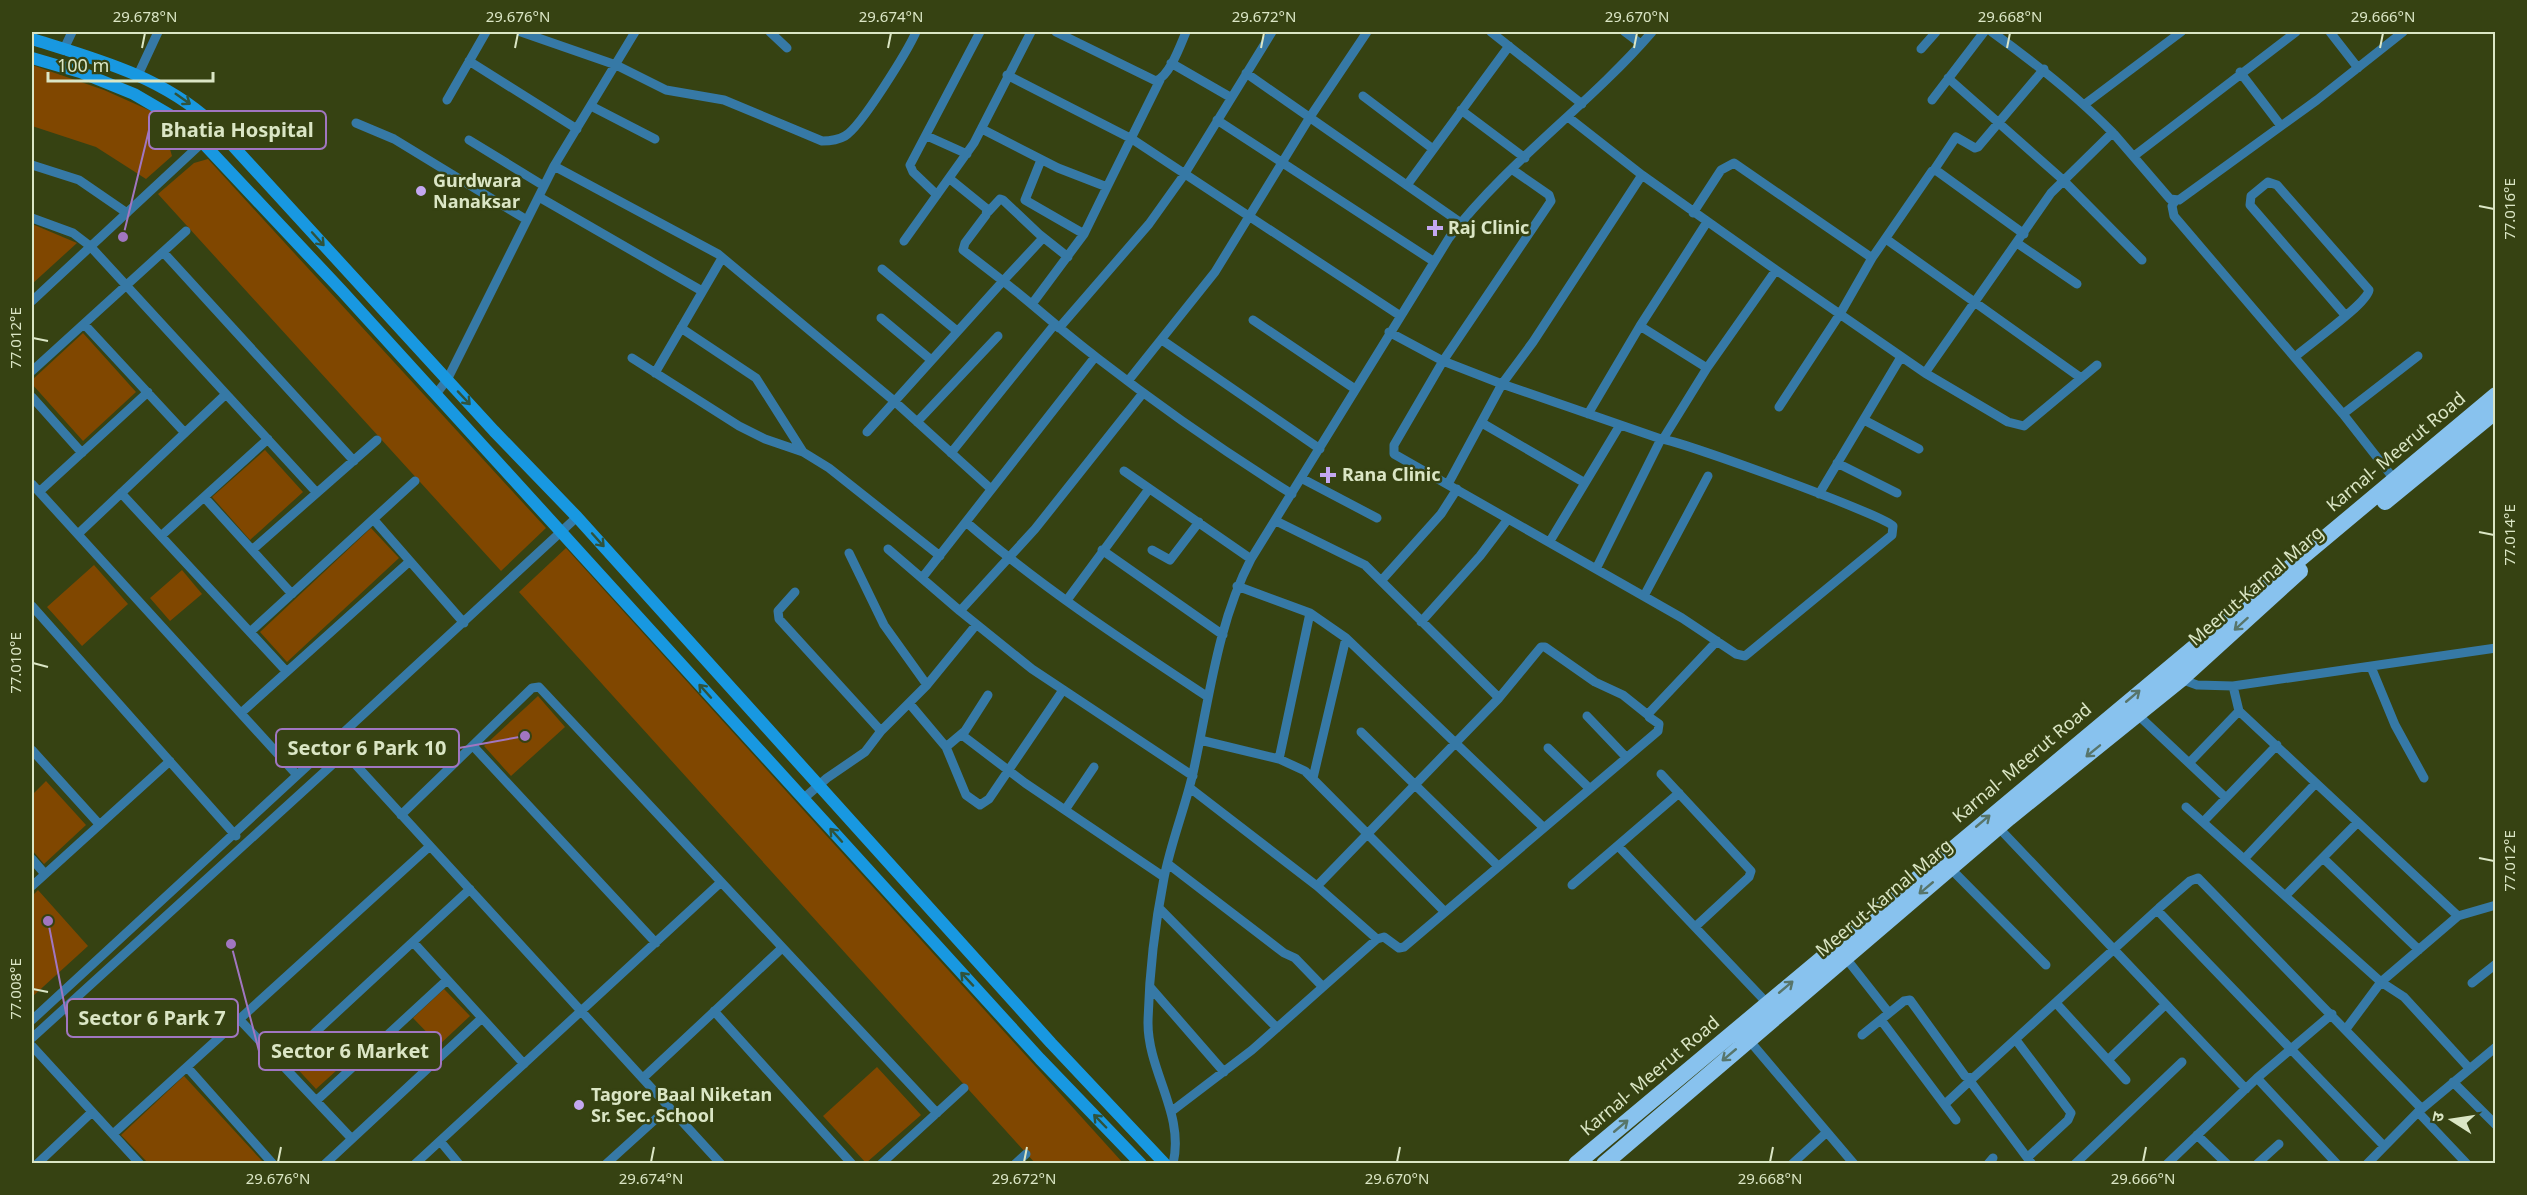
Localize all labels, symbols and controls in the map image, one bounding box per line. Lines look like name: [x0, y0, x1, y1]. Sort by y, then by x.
text: 29.678°N: [113, 6, 177, 26]
text: 29.676°N: [486, 6, 550, 26]
text: 29.674°N: [859, 6, 923, 26]
text: 29.672°N: [1232, 6, 1296, 26]
text: 29.670°N: [1605, 6, 1669, 26]
text: 29.668°N: [1978, 6, 2042, 26]
text: 29.666°N: [2351, 6, 2415, 26]
scale bar: [48, 45, 213, 83]
text: 100 m: [57, 53, 109, 77]
one-way arrow: [175, 93, 191, 105]
callout: Bhatia Hospital: [149, 111, 326, 149]
text: Bhatia Hospital: [160, 116, 314, 143]
place label: Gurdwara Nanaksar: [433, 168, 521, 213]
text: 77.016°E: [2499, 178, 2519, 240]
marker: Gurdwara Nanaksar: [414, 184, 428, 198]
place label: Raj Clinic: [1448, 215, 1529, 239]
marker: Raj Clinic: [1426, 219, 1444, 237]
one-way arrow: [311, 231, 325, 246]
text: 77.012°E: [5, 307, 25, 369]
street label: Karnal- Meerut Road: [2321, 386, 2470, 517]
one-way arrow: [457, 391, 471, 406]
place label: Rana Clinic: [1342, 462, 1440, 486]
marker: Rana Clinic: [1319, 466, 1337, 484]
text: 77.014°E: [2499, 504, 2519, 566]
street label: Meerut-Karnal Marg: [2183, 520, 2328, 651]
one-way arrow: [591, 533, 605, 548]
one-way arrow: [2234, 617, 2249, 631]
text: 77.010°E: [5, 632, 25, 694]
one-way arrow: [698, 683, 712, 698]
one-way arrow: [2125, 689, 2141, 702]
street label: Karnal- Meerut Road: [1947, 697, 2096, 828]
callout: Sector 6 Park 10: [276, 729, 459, 767]
text: Sector 6 Park 10: [287, 734, 447, 761]
one-way arrow: [2085, 744, 2101, 757]
one-way arrow: [1975, 814, 1991, 827]
one-way arrow: [829, 828, 843, 843]
text: 77.012°E: [2499, 830, 2519, 892]
street label: Meerut-Karnal Marg: [1810, 833, 1957, 962]
one-way arrow: [1919, 881, 1934, 895]
text: 77.008°E: [5, 958, 25, 1020]
one-way arrow: [960, 972, 974, 987]
one-way arrow: [1778, 980, 1793, 994]
callout: Sector 6 Park 7: [67, 999, 238, 1037]
text: Sector 6 Park 7: [78, 1004, 226, 1031]
street label: Karnal- Meerut Road: [1575, 1010, 1724, 1141]
callout: Sector 6 Market: [259, 1032, 441, 1070]
text: Sector 6 Market: [271, 1037, 429, 1064]
one-way arrow: [1721, 1048, 1737, 1061]
place label: Tagore Baal Niketan Sr. Sec. School: [591, 1082, 772, 1127]
north arrow: [2422, 1090, 2482, 1150]
marker: Tagore Baal Niketan Sr. Sec. School: [572, 1098, 586, 1112]
text: उ: [2426, 1109, 2449, 1124]
one-way arrow: [1093, 1114, 1108, 1129]
one-way arrow: [1613, 1119, 1629, 1132]
text: 29.676°N: [246, 1168, 310, 1188]
text: 29.674°N: [619, 1168, 683, 1188]
text: 29.672°N: [992, 1168, 1056, 1188]
text: 29.670°N: [1365, 1168, 1429, 1188]
text: 29.668°N: [1738, 1168, 1802, 1188]
text: 29.666°N: [2111, 1168, 2175, 1188]

